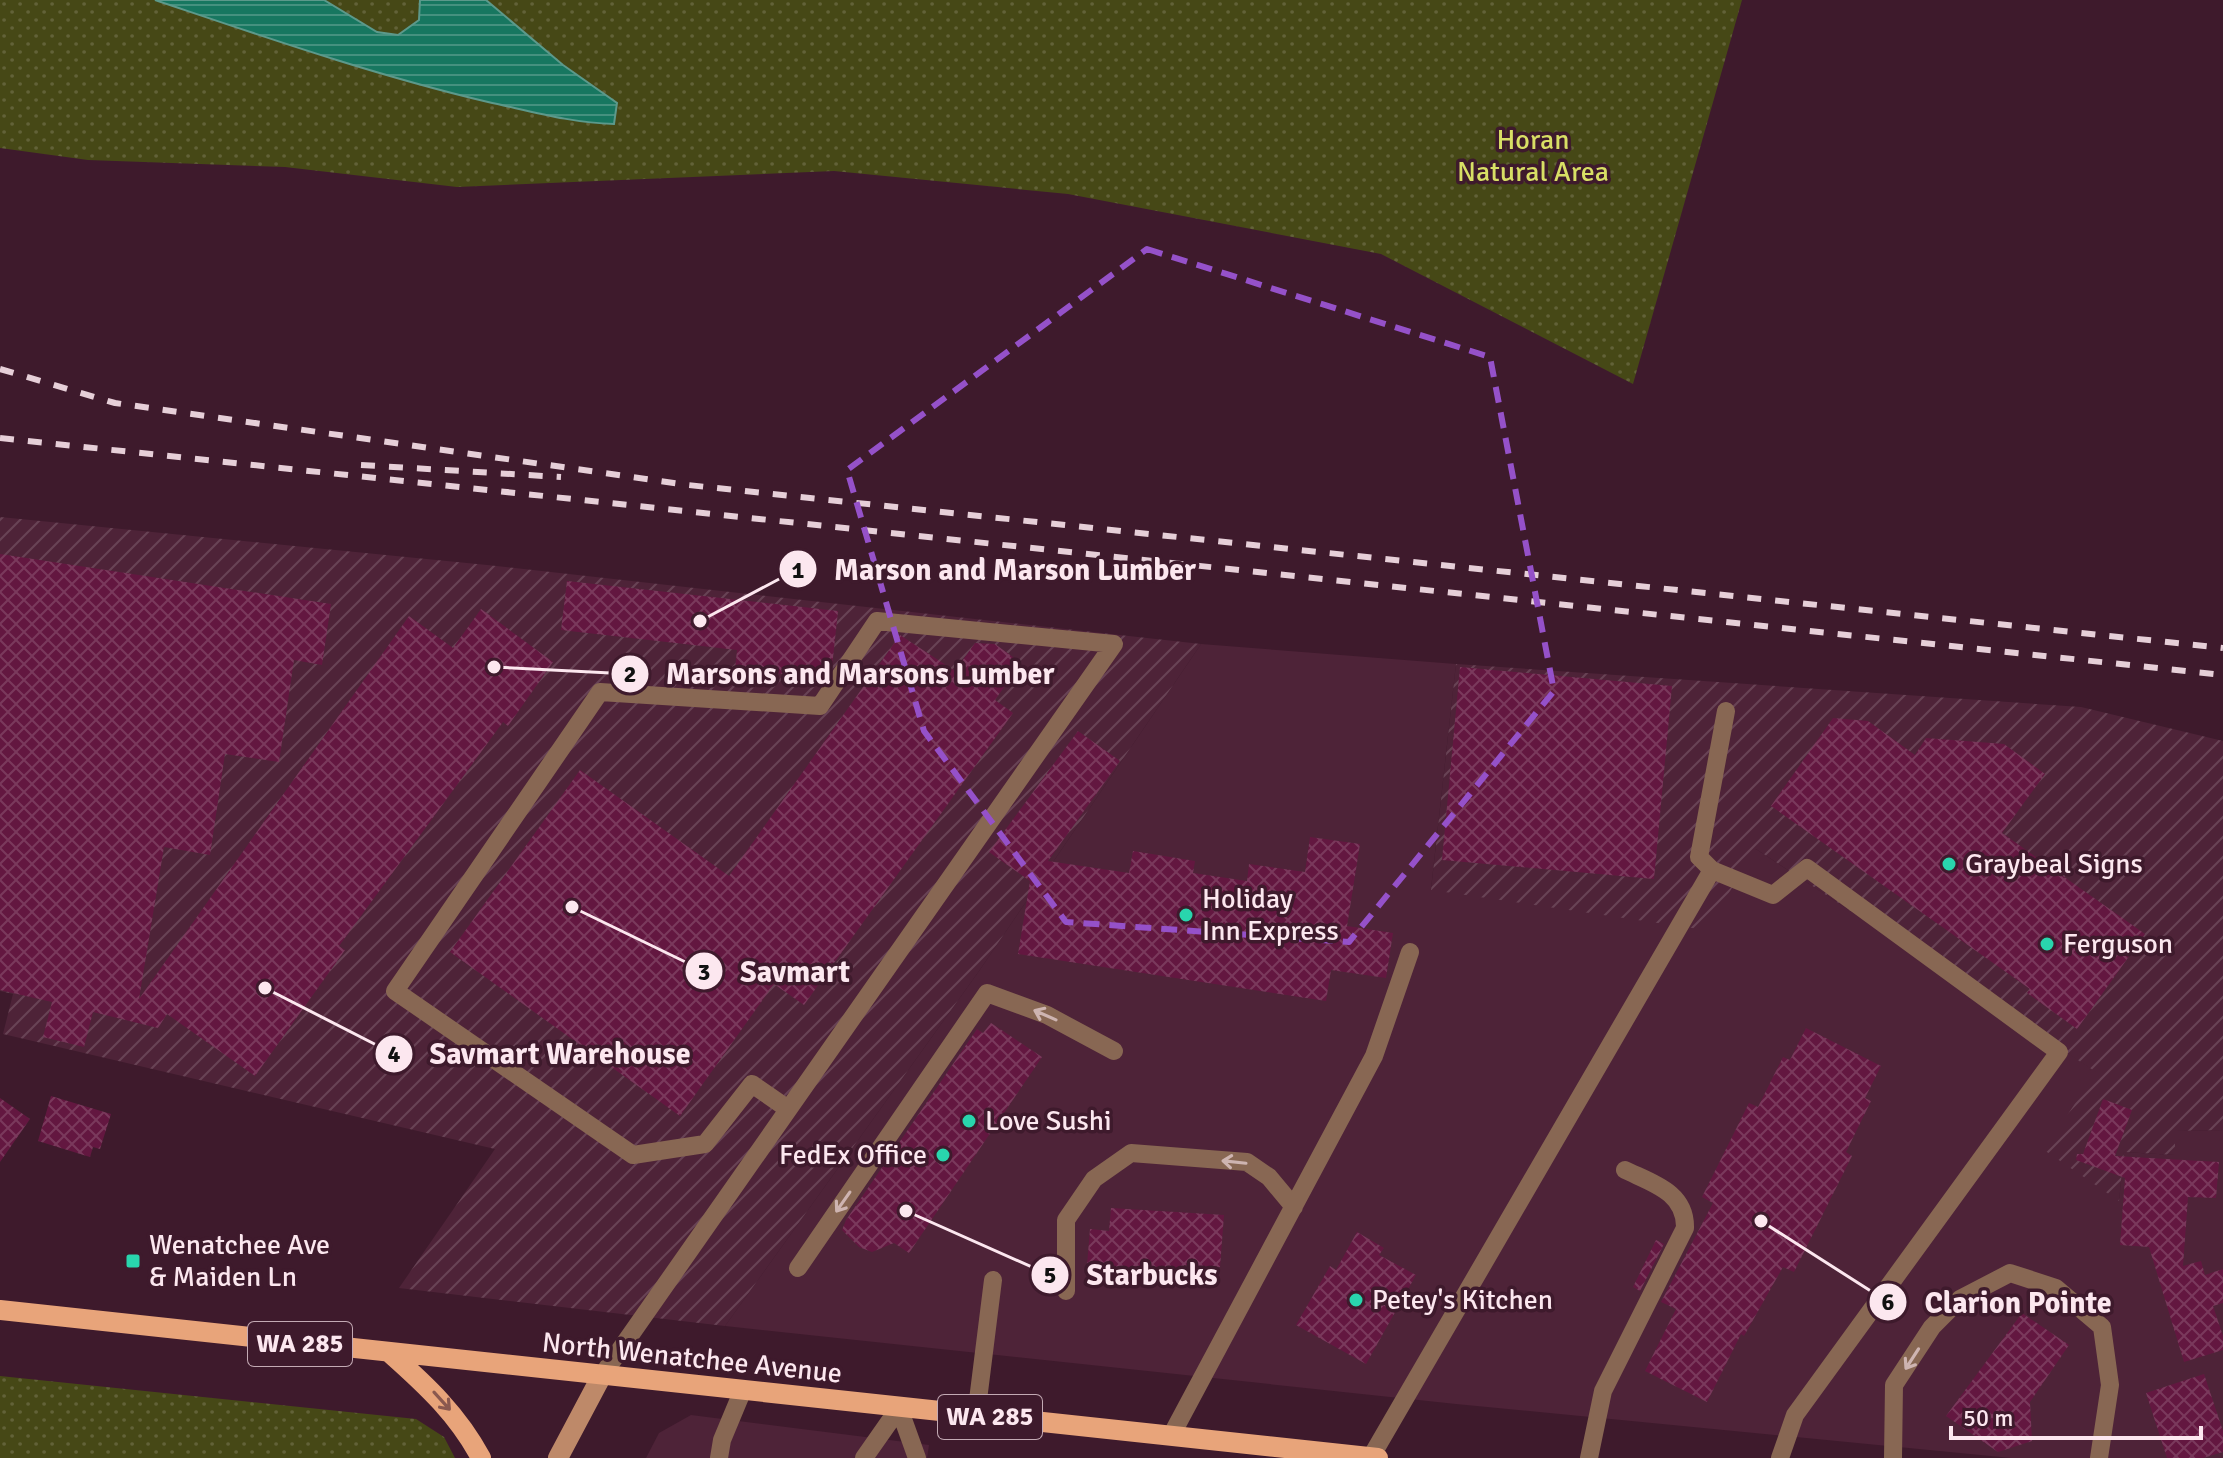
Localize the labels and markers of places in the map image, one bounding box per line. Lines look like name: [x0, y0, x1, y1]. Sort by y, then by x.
callout: Marson and Marson Lumber: [778, 542, 1212, 596]
callout: Marsons and Marsons Lumber: [610, 647, 1071, 701]
place label: Graybeal Signs: [1965, 847, 2143, 881]
marker: Graybeal Signs: [1940, 855, 1958, 873]
place label: Holiday Inn Express: [1202, 882, 1339, 948]
marker: Holiday Inn Express: [1177, 906, 1195, 924]
place label: Ferguson: [2063, 927, 2173, 961]
marker: Ferguson: [2038, 935, 2056, 953]
callout: Savmart: [684, 944, 866, 998]
callout: Savmart Warehouse: [374, 1027, 707, 1081]
place label: Love Sushi: [985, 1104, 1112, 1138]
marker: Love Sushi: [960, 1112, 978, 1130]
place label: FedEx Office: [779, 1138, 927, 1172]
marker: FedEx Office: [934, 1146, 952, 1164]
place label: Wenatchee Ave & Maiden Ln: [149, 1228, 330, 1294]
callout: Starbucks: [1030, 1248, 1233, 1302]
marker: Wenatchee Ave & Maiden Ln: [124, 1252, 142, 1270]
callout: Clarion Pointe: [1868, 1275, 2127, 1329]
place label: Petey's Kitchen: [1372, 1283, 1553, 1317]
marker: Petey's Kitchen: [1347, 1291, 1365, 1309]

